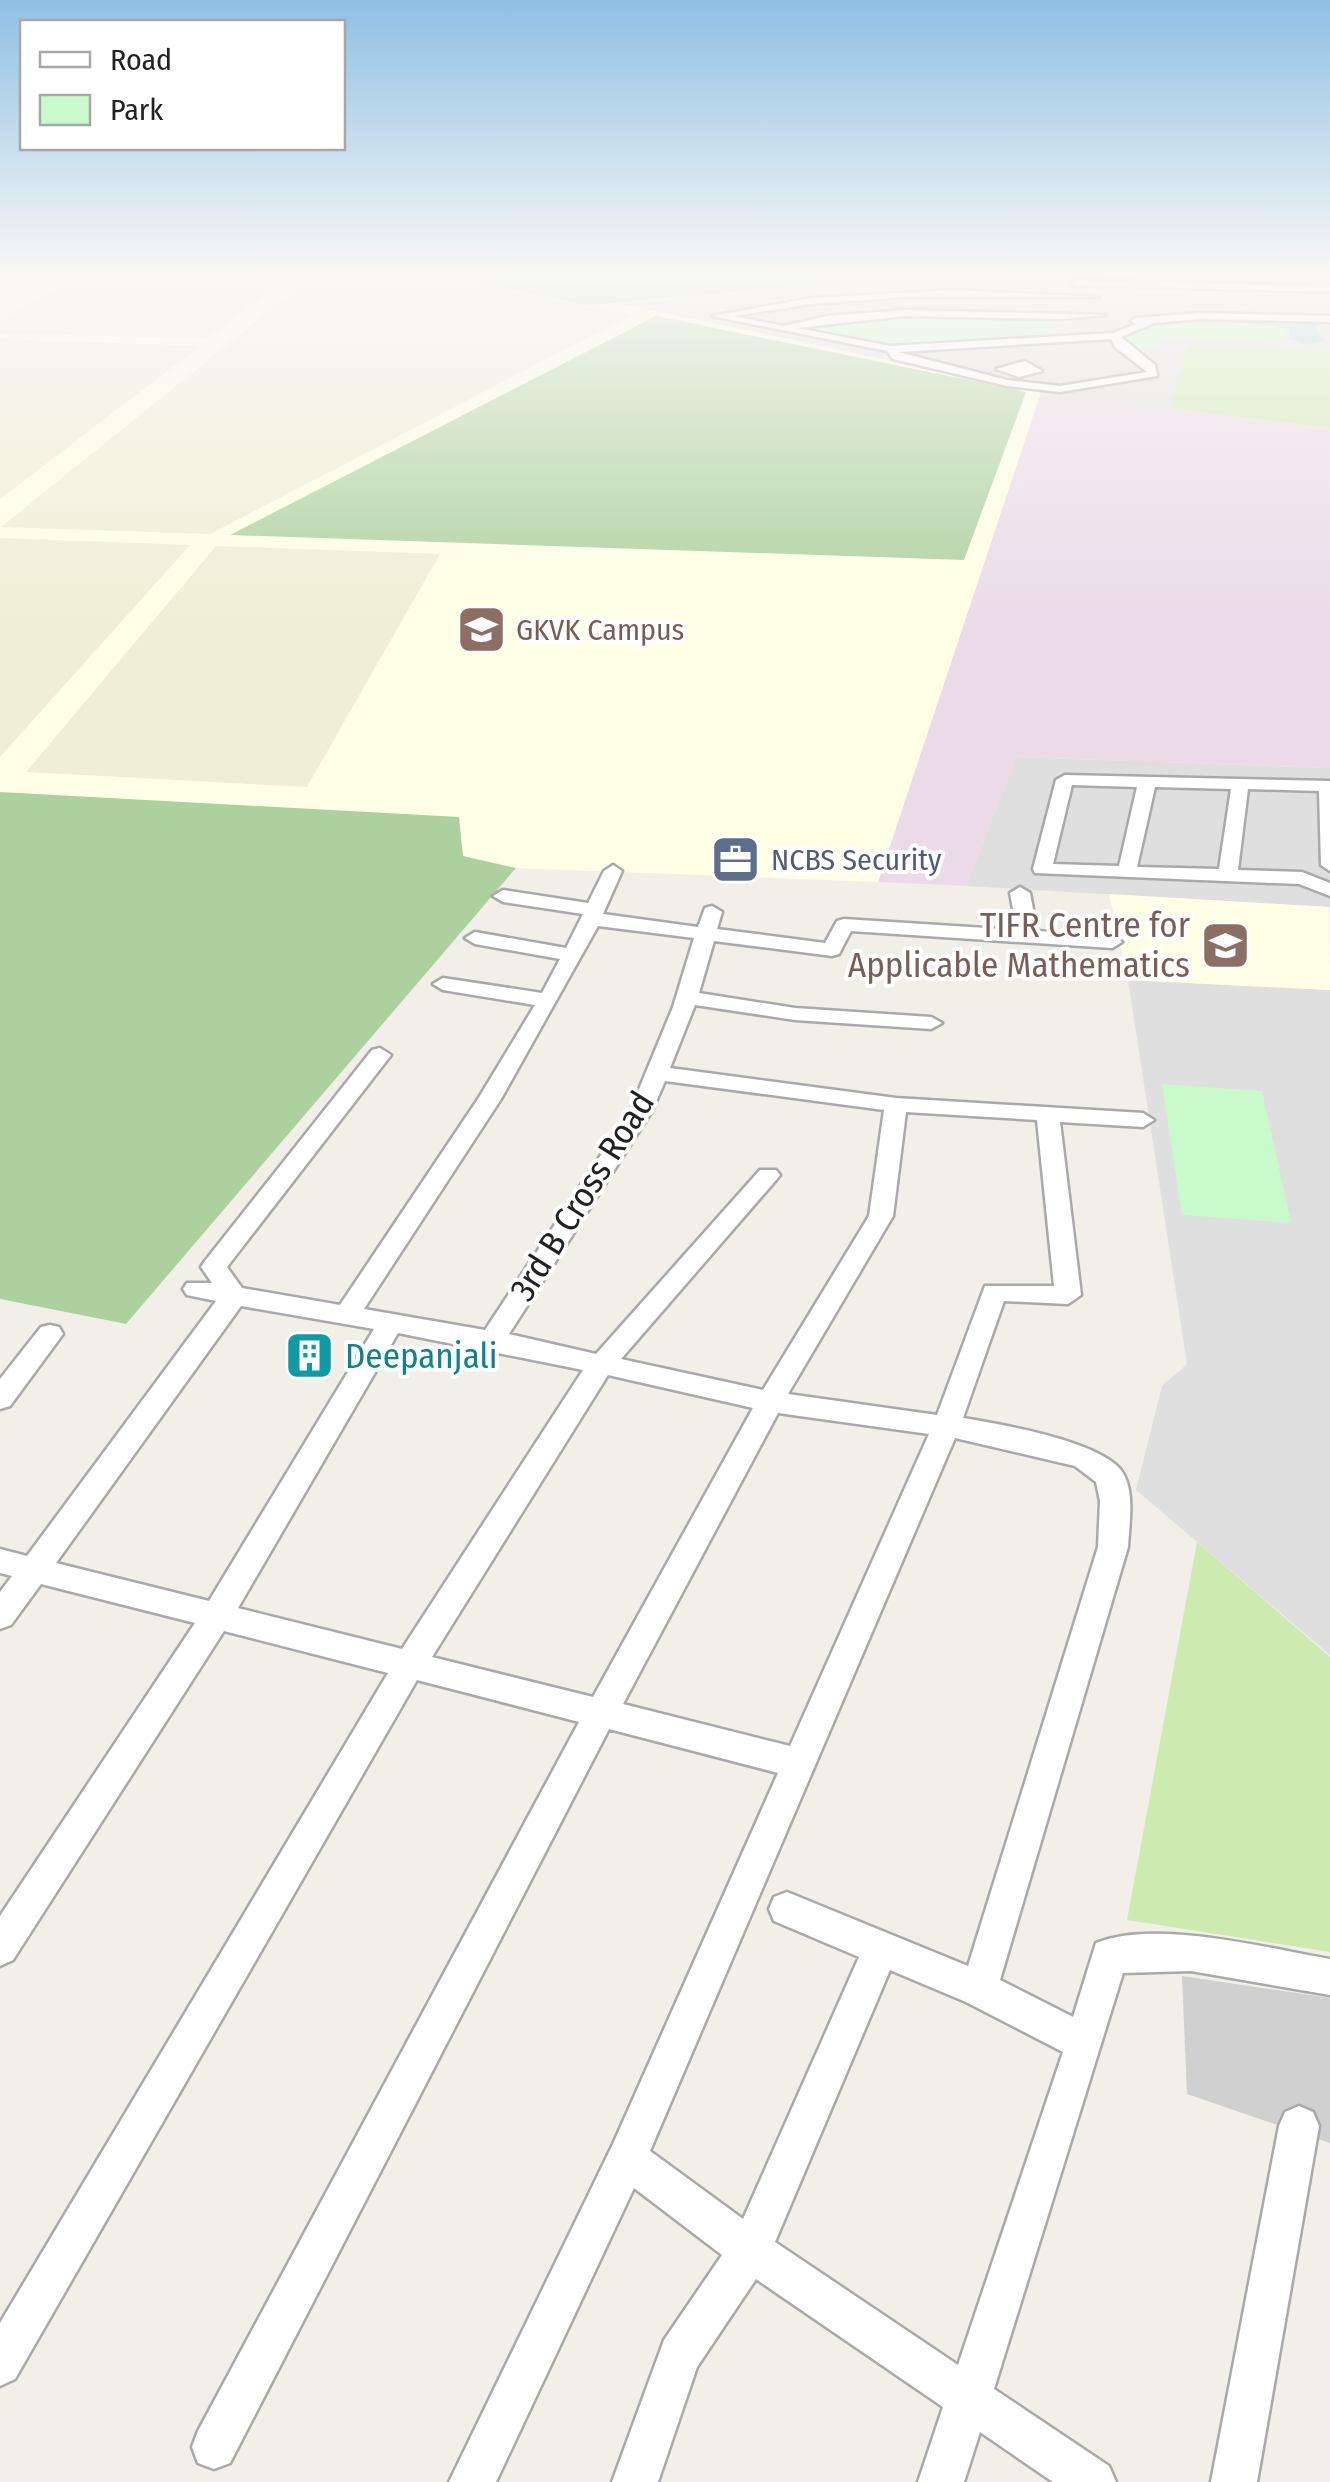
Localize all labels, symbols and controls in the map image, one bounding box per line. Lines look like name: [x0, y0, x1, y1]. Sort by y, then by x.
legend: [20, 20, 345, 150]
text: Road: [110, 42, 172, 78]
text: Park: [110, 92, 163, 128]
school or university icon: GKVK Campus: [455, 604, 507, 656]
place label: GKVK Campus: [516, 612, 684, 648]
office icon: NCBS Security: [710, 834, 762, 886]
place label: NCBS Security: [771, 842, 942, 878]
place label: TIFR Centre for Applicable Mathematics: [848, 904, 1190, 986]
school or university icon: TIFR Centre for Applicable Mathematics: [1199, 919, 1251, 971]
street label: 3rd B Cross Road: [501, 1084, 663, 1308]
building icon: Deepanjali: [284, 1330, 336, 1382]
place label: Deepanjali: [345, 1335, 498, 1377]

